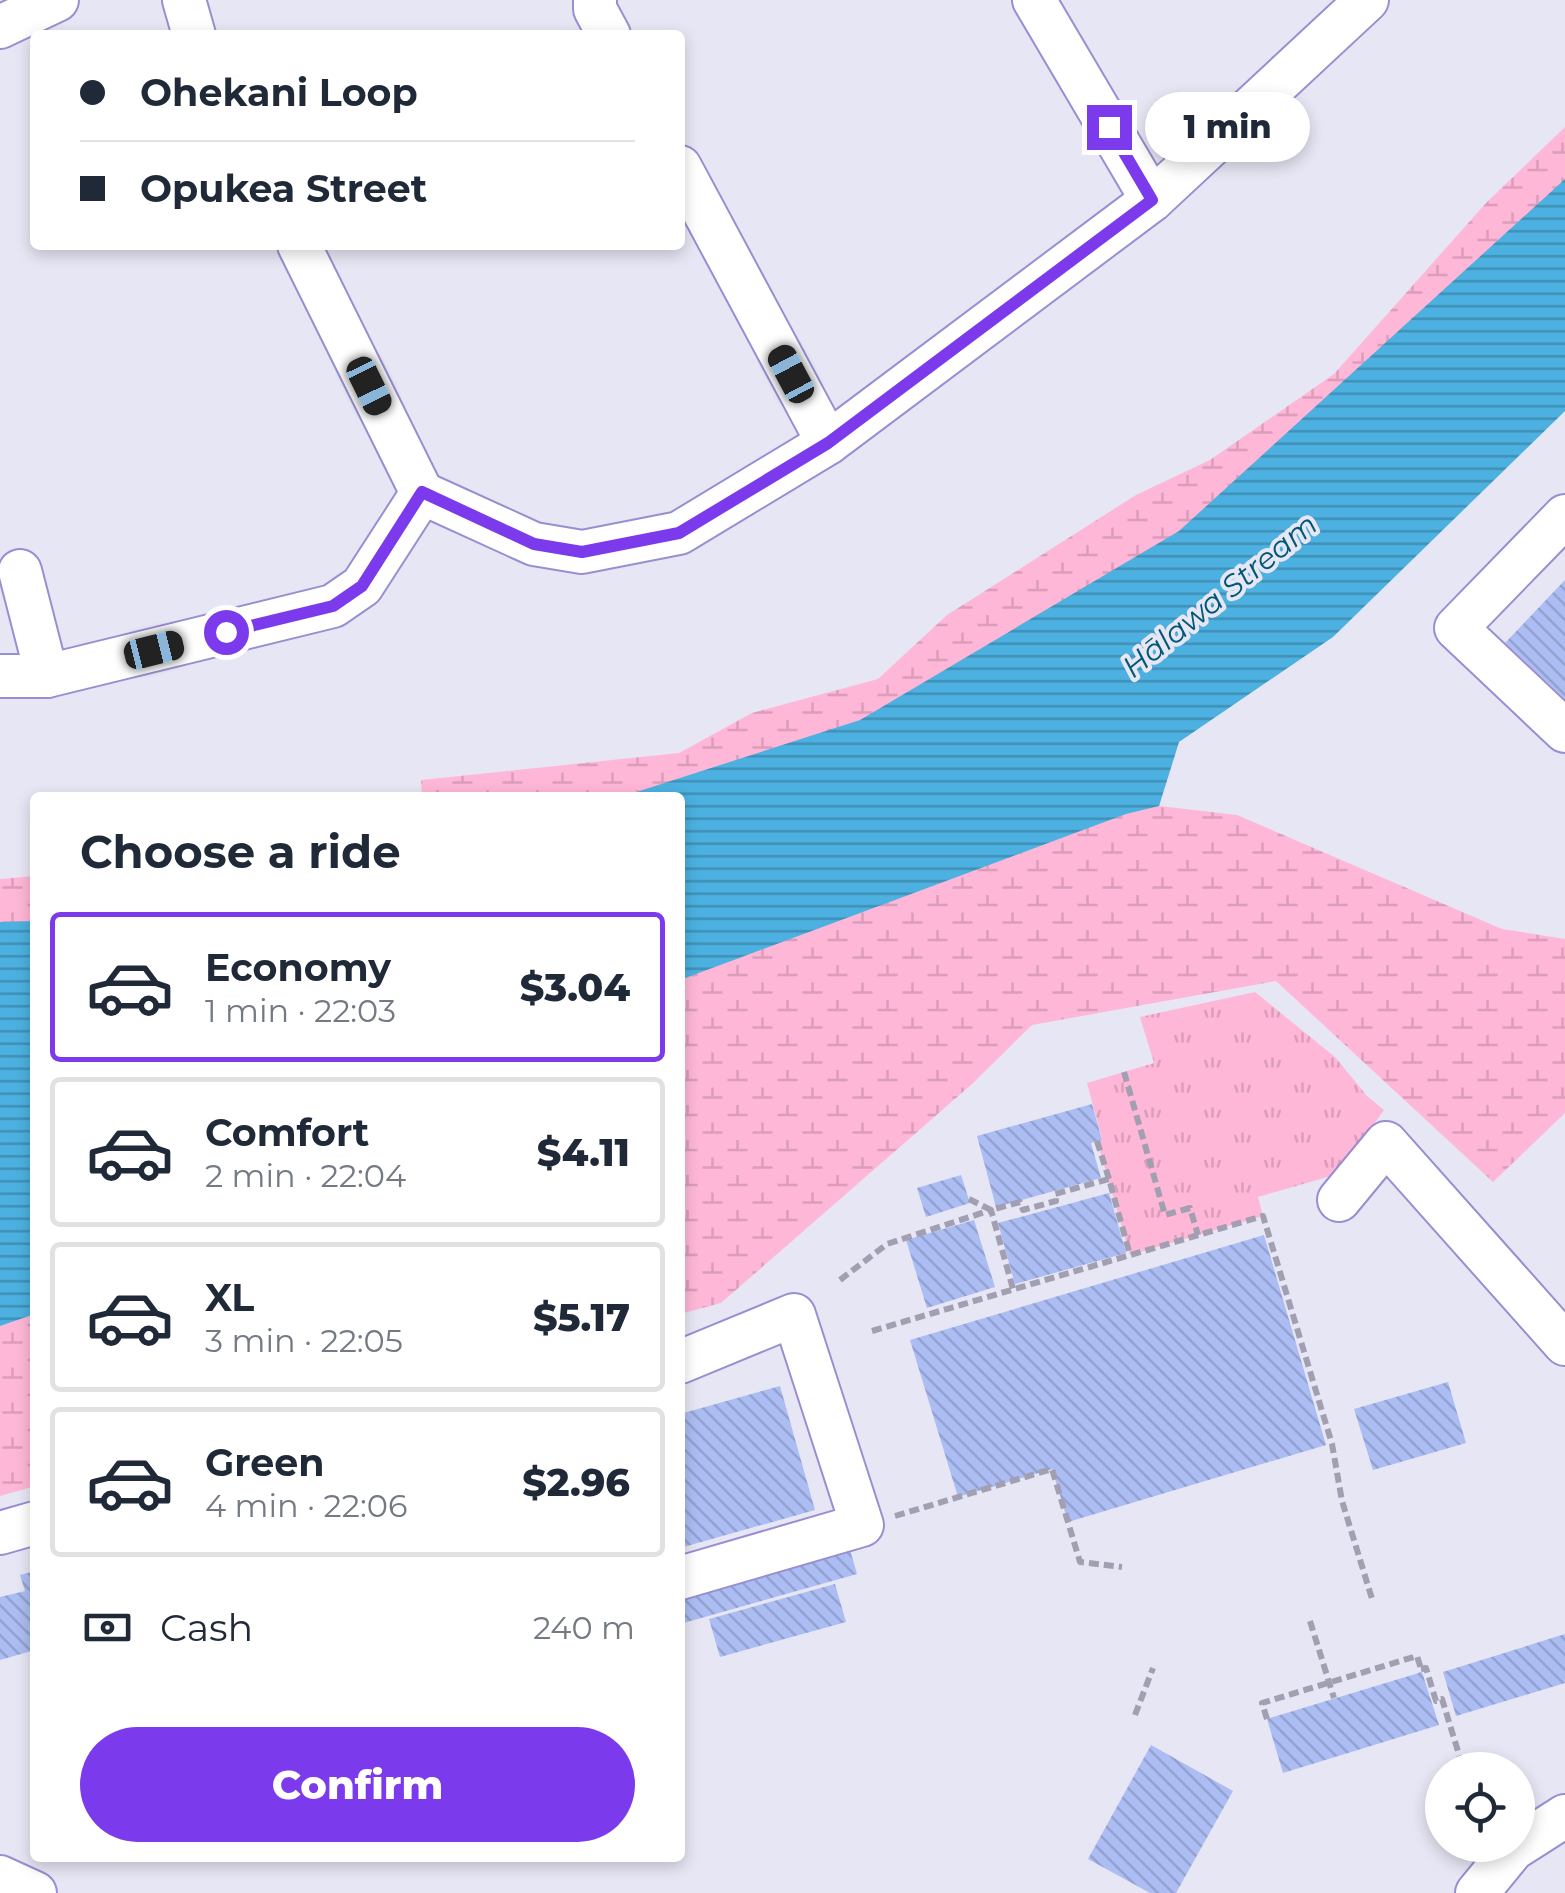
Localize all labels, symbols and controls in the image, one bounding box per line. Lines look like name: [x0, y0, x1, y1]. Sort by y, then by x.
text: Ohekani Loop: [140, 69, 418, 116]
callout: 1 min: [1144, 92, 1309, 162]
route end: [1087, 105, 1132, 150]
text: 1 min: [1183, 107, 1272, 146]
text: Opukea Street: [140, 165, 427, 212]
car: [764, 340, 818, 408]
car: [342, 352, 396, 420]
water label: Hālawa Stream: [1115, 506, 1325, 685]
route start: [204, 610, 249, 655]
car: [121, 628, 187, 672]
text: Choose a ride: [80, 824, 401, 879]
icon: car: [85, 942, 175, 1032]
text: Economy: [205, 944, 391, 991]
text: $3.04: [520, 964, 630, 1011]
text: 1 min · 22:03: [205, 991, 396, 1030]
icon: car: [85, 1107, 175, 1197]
text: Comfort: [205, 1109, 369, 1156]
text: $4.11: [537, 1129, 630, 1176]
text: 2 min · 22:04: [205, 1156, 406, 1195]
icon: car: [85, 1272, 175, 1362]
text: XL: [205, 1274, 254, 1321]
text: $5.17: [533, 1294, 630, 1341]
text: 3 min · 22:05: [205, 1321, 403, 1360]
icon: car: [85, 1437, 175, 1527]
text: Green: [205, 1439, 325, 1486]
text: $2.96: [522, 1459, 630, 1506]
text: 4 min · 22:06: [205, 1486, 407, 1525]
icon: cash: [80, 1600, 135, 1655]
text: Cash: [160, 1604, 253, 1651]
text: 240 m: [533, 1608, 635, 1647]
button: Confirm: [80, 1727, 635, 1842]
map controls: [1425, 1752, 1535, 1862]
button: locate: [1425, 1752, 1535, 1862]

